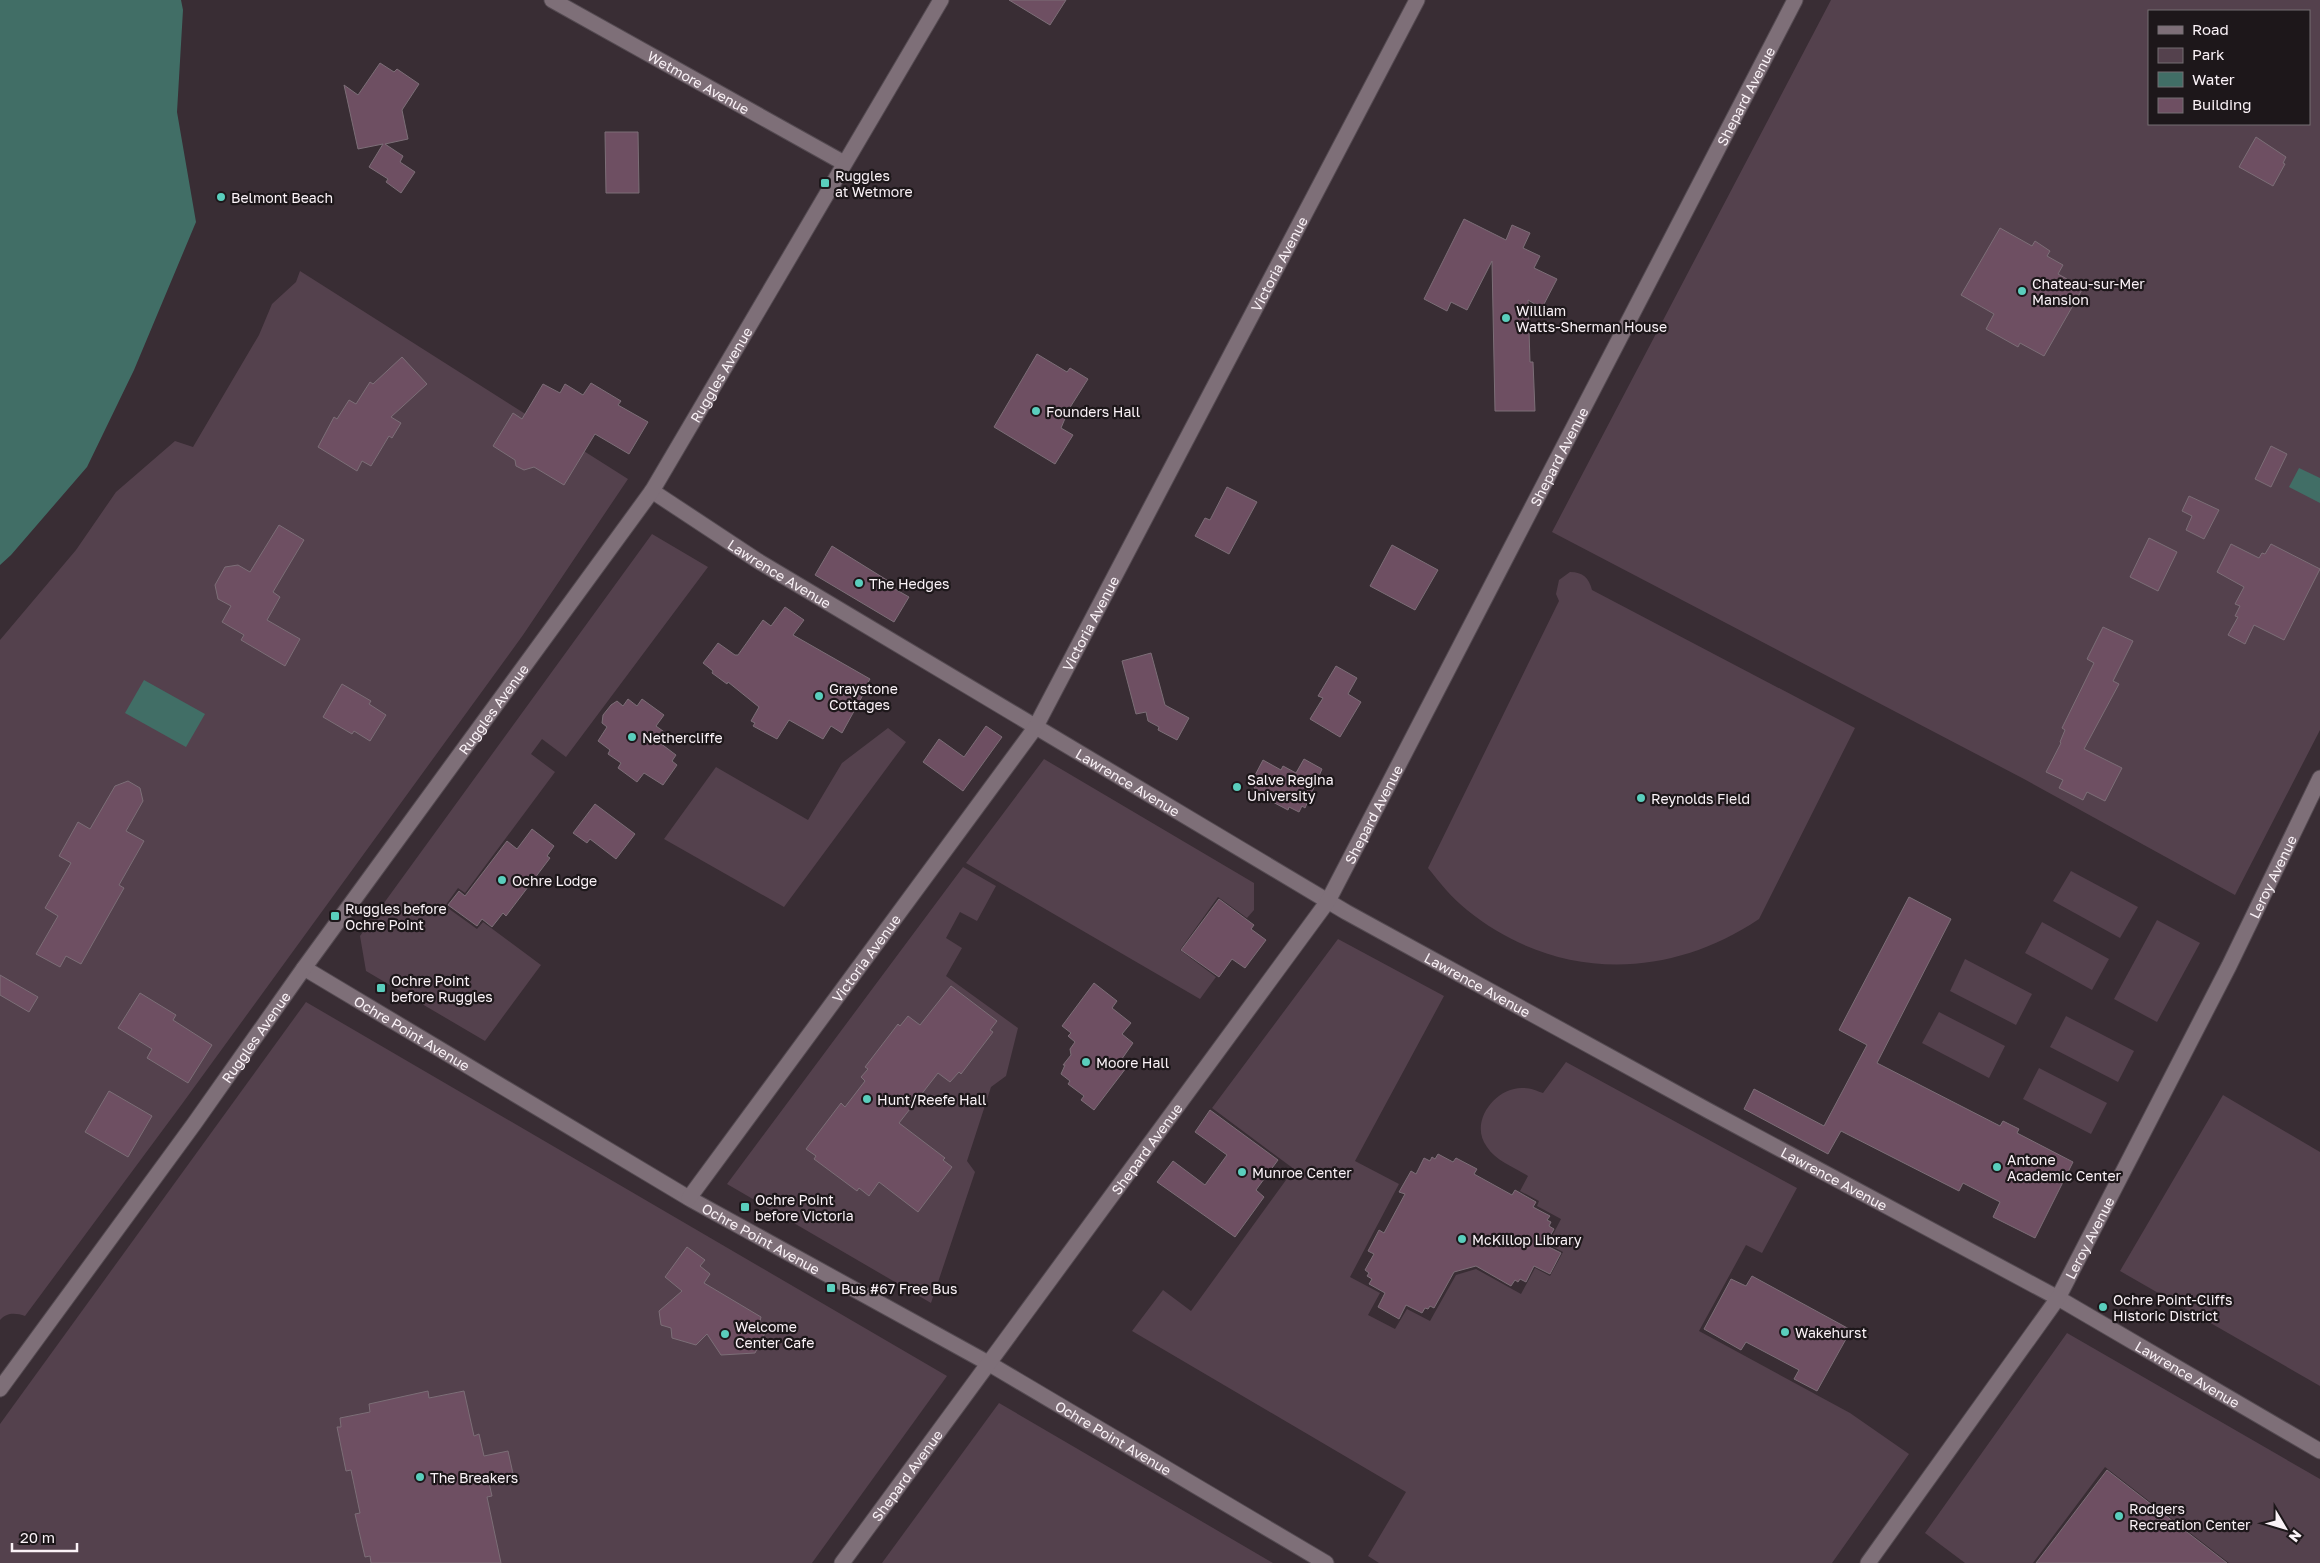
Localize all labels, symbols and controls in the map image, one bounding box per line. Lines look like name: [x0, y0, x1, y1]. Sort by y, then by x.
legend: [2148, 10, 2310, 125]
text: Road: [2192, 20, 2229, 38]
street label: Shepard Avenue: [1713, 44, 1778, 148]
text: Park: [2192, 45, 2225, 63]
street label: Wetmore Avenue: [645, 47, 753, 117]
text: Water: [2192, 70, 2235, 88]
text: Building: [2192, 95, 2252, 113]
place label: Ruggles at Wetmore: [835, 167, 913, 200]
marker: Ruggles at Wetmore: [819, 177, 831, 189]
place label: Belmont Beach: [231, 189, 333, 206]
marker: Belmont Beach: [215, 191, 227, 203]
street label: Victoria Avenue: [1247, 213, 1311, 314]
place label: Chateau-sur-Mer Mansion: [2032, 275, 2145, 308]
marker: Chateau-sur-Mer Mansion: [2016, 285, 2028, 297]
place label: William Watts-Sherman House: [1516, 302, 1667, 335]
marker: William Watts-Sherman House: [1500, 312, 1512, 324]
street label: Ruggles Avenue: [686, 324, 755, 425]
place label: Founders Hall: [1046, 403, 1140, 420]
street label: Shepard Avenue: [1526, 404, 1591, 509]
marker: Founders Hall: [1030, 405, 1042, 417]
street label: Lawrence Avenue: [725, 535, 834, 611]
street label: Victoria Avenue: [1058, 573, 1122, 674]
place label: The Hedges: [869, 575, 949, 592]
marker: The Hedges: [853, 577, 865, 589]
street label: Ruggles Avenue: [454, 660, 532, 757]
place label: Graystone Cottages: [829, 680, 898, 713]
marker: Graystone Cottages: [813, 690, 825, 702]
place label: Nethercliffe: [642, 729, 723, 746]
marker: Nethercliffe: [626, 731, 638, 743]
street label: Lawrence Avenue: [1073, 744, 1183, 819]
street label: Shepard Avenue: [1340, 762, 1406, 867]
place label: Salve Regina University: [1247, 771, 1334, 804]
marker: Salve Regina University: [1231, 781, 1243, 793]
place label: Reynolds Field: [1651, 790, 1750, 807]
marker: Reynolds Field: [1635, 792, 1647, 804]
street label: Leroy Avenue: [2245, 832, 2300, 921]
place label: Ochre Lodge: [512, 872, 597, 889]
marker: Ochre Lodge: [496, 874, 508, 886]
place label: Ruggles before Ochre Point: [345, 900, 447, 933]
marker: Ruggles before Ochre Point: [329, 910, 341, 922]
street label: Victoria Avenue: [828, 911, 904, 1005]
street label: Lawrence Avenue: [1422, 948, 1534, 1020]
place label: Ochre Point before Ruggles: [391, 972, 493, 1005]
marker: Ochre Point before Ruggles: [375, 982, 387, 994]
street label: Ruggles Avenue: [217, 988, 293, 1086]
street label: Ochre Point Avenue: [351, 992, 473, 1074]
place label: Moore Hall: [1096, 1054, 1169, 1071]
marker: Moore Hall: [1080, 1056, 1092, 1068]
place label: Hunt/Reefe Hall: [877, 1091, 986, 1108]
marker: Hunt/Reefe Hall: [861, 1093, 873, 1105]
street label: Shepard Avenue: [1107, 1100, 1185, 1198]
street label: Lawrence Avenue: [1778, 1143, 1890, 1214]
place label: Antone Academic Center: [2007, 1151, 2122, 1184]
marker: Antone Academic Center: [1991, 1161, 2003, 1173]
place label: Munroe Center: [1252, 1164, 1352, 1181]
marker: Munroe Center: [1236, 1166, 1248, 1178]
place label: Ochre Point before Victoria: [755, 1191, 854, 1224]
street label: Leroy Avenue: [2061, 1194, 2117, 1282]
street label: Ochre Point Avenue: [699, 1199, 823, 1277]
marker: Ochre Point before Victoria: [739, 1201, 751, 1213]
place label: McKillop Library: [1472, 1231, 1582, 1248]
marker: McKillop Library: [1456, 1233, 1468, 1245]
place label: Bus #67 Free Bus: [841, 1280, 957, 1297]
marker: Bus #67 Free Bus: [825, 1282, 837, 1294]
place label: Ochre Point-Cliffs Historic District: [2113, 1291, 2232, 1324]
marker: Ochre Point-Cliffs Historic District: [2097, 1301, 2109, 1313]
place label: Welcome Center Cafe: [735, 1318, 814, 1351]
place label: Wakehurst: [1795, 1324, 1867, 1341]
marker: Wakehurst: [1779, 1326, 1791, 1338]
marker: Welcome Center Cafe: [719, 1328, 731, 1340]
street label: Lawrence Avenue: [2132, 1337, 2243, 1411]
street label: Ochre Point Avenue: [1053, 1396, 1175, 1478]
street label: Shepard Avenue: [867, 1426, 946, 1524]
place label: The Breakers: [430, 1469, 518, 1486]
marker: The Breakers: [414, 1471, 426, 1483]
place label: Rodgers Recreation Center: [2129, 1500, 2251, 1533]
north arrow: [2260, 1503, 2310, 1553]
marker: Rodgers Recreation Center: [2113, 1510, 2125, 1522]
scale bar: [12, 1520, 78, 1552]
text: N: [2286, 1527, 2306, 1546]
text: 20 m: [20, 1528, 55, 1546]

